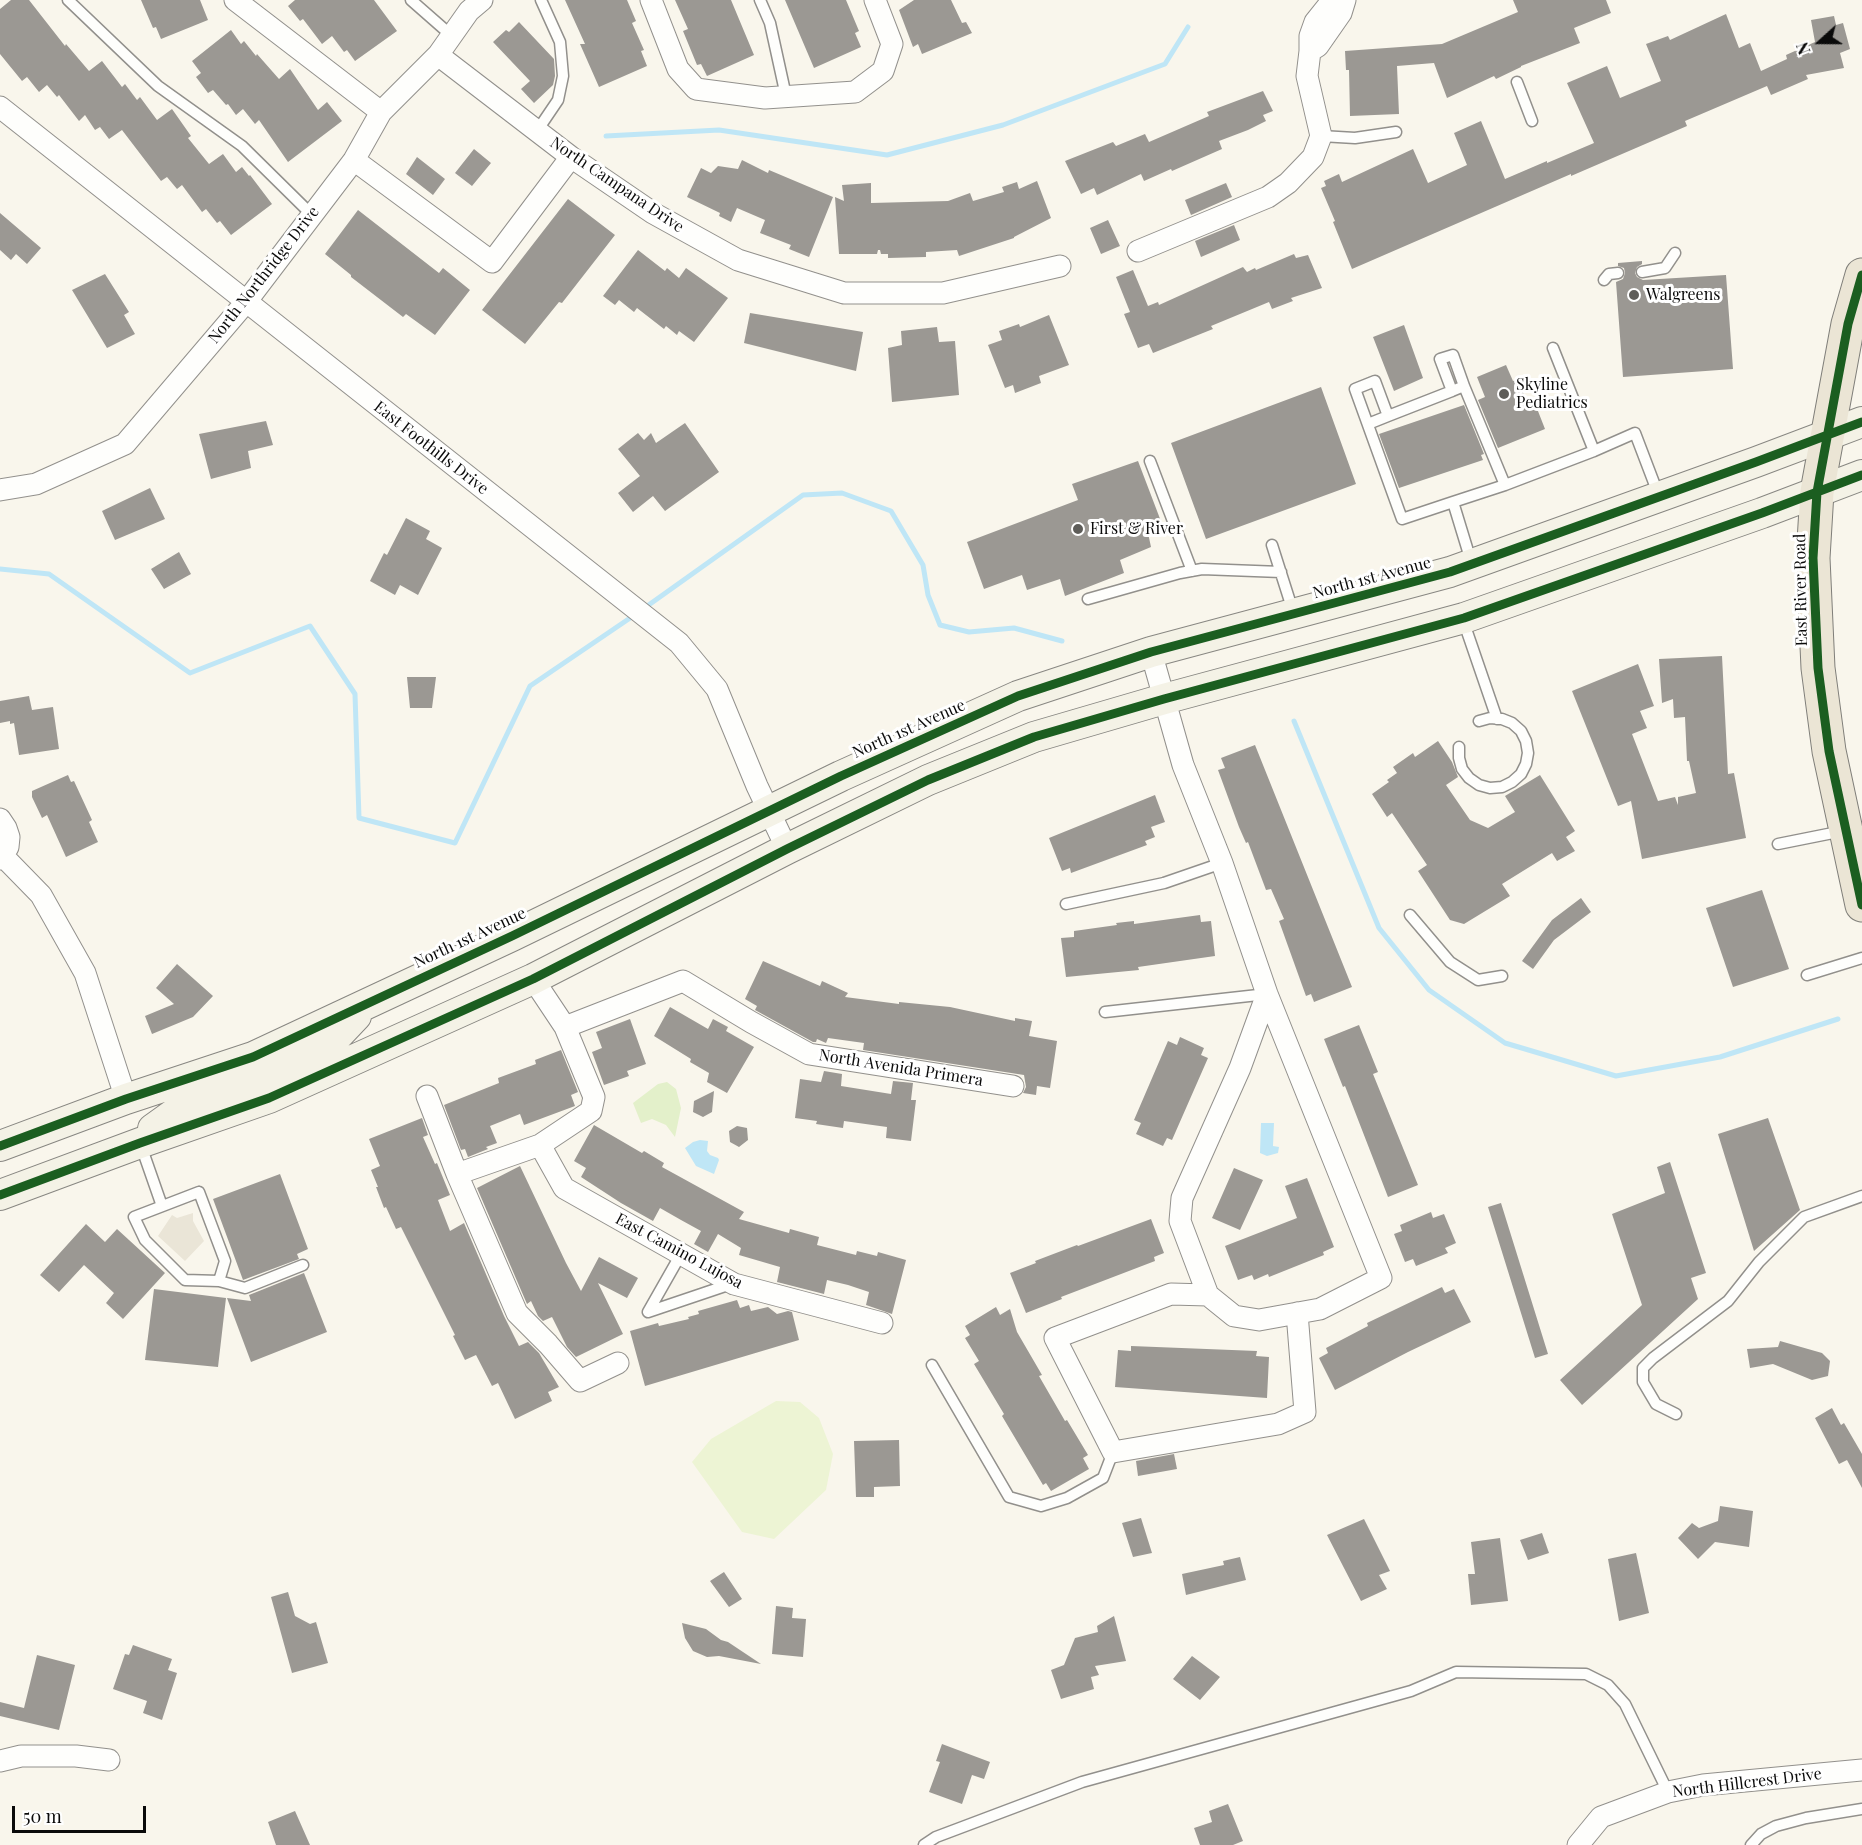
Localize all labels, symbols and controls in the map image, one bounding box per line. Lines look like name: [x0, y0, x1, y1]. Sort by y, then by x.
north arrow: [1790, 12, 1850, 72]
text: N: [1791, 39, 1815, 58]
street label: North Campana Drive: [547, 133, 687, 237]
street label: North Northridge Drive: [205, 203, 323, 347]
place label: Walgreens: [1646, 285, 1720, 305]
marker: Walgreens: [1627, 288, 1641, 302]
place label: Skyline Pediatrics: [1516, 375, 1588, 413]
marker: Skyline Pediatrics: [1497, 387, 1511, 401]
street label: East Foothills Drive: [370, 397, 492, 499]
place label: First & River: [1090, 519, 1183, 539]
marker: First & River: [1071, 522, 1085, 536]
street label: East River Road: [1790, 533, 1812, 647]
street label: North 1st Avenue: [1311, 553, 1433, 603]
street label: North 1st Avenue: [850, 696, 968, 762]
street label: North 1st Avenue: [411, 904, 529, 972]
street label: North Avenida Primera: [818, 1046, 984, 1090]
street label: East Camino Lujosa: [612, 1209, 746, 1293]
street label: North Hillcrest Drive: [1671, 1764, 1823, 1802]
scale bar: [15, 1794, 148, 1832]
text: 50 m: [23, 1804, 62, 1828]

